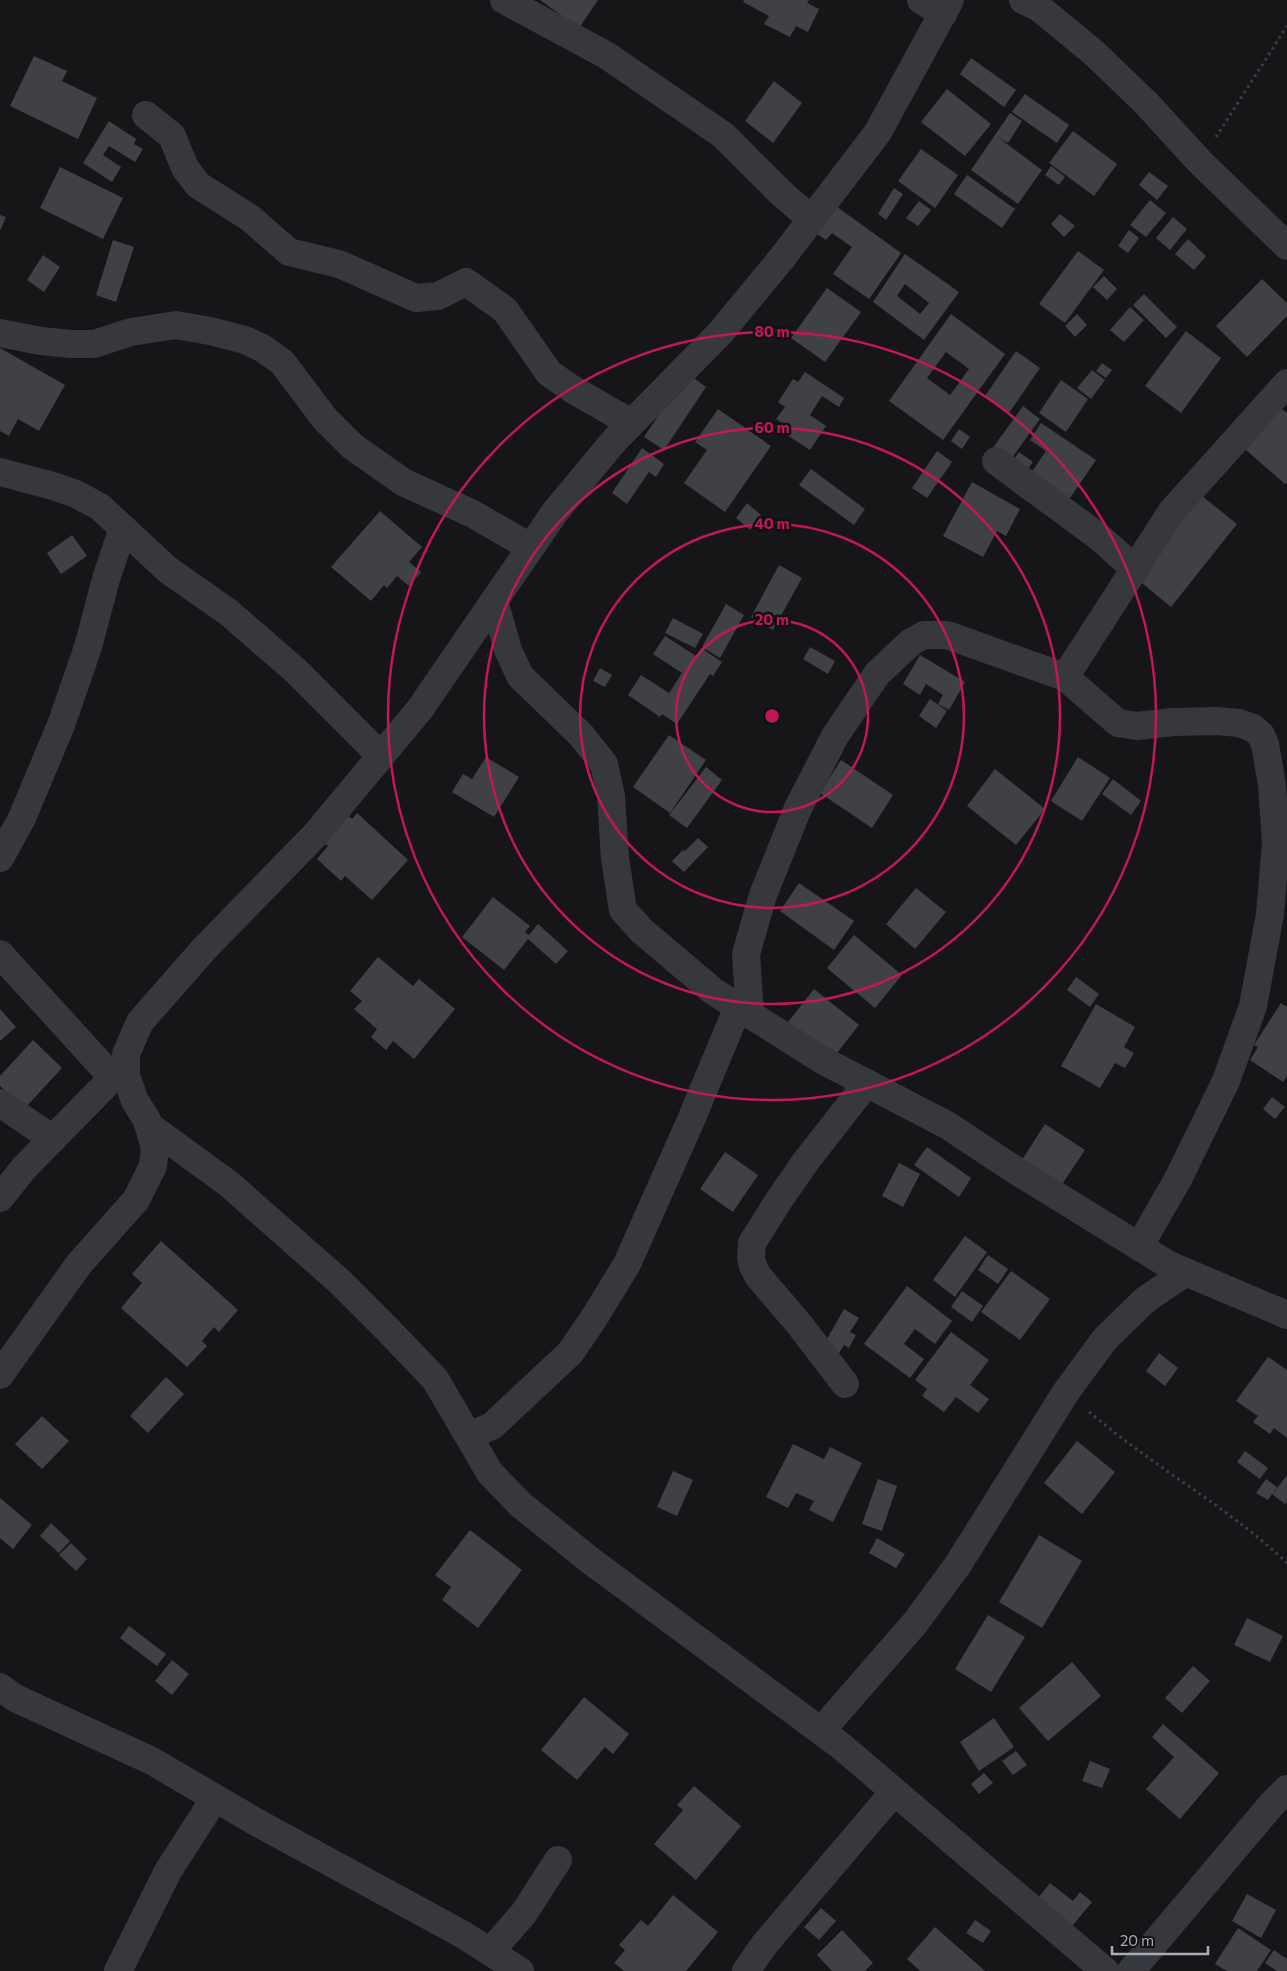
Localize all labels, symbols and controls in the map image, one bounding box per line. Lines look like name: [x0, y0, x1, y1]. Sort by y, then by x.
text: 80 m: [754, 322, 790, 340]
text: 60 m: [754, 418, 790, 436]
text: 40 m: [754, 514, 790, 532]
text: 20 m: [755, 610, 789, 628]
centre of rings: [763, 707, 781, 725]
scale bar: [1112, 1924, 1208, 1956]
text: 20 m: [1120, 1931, 1154, 1949]

